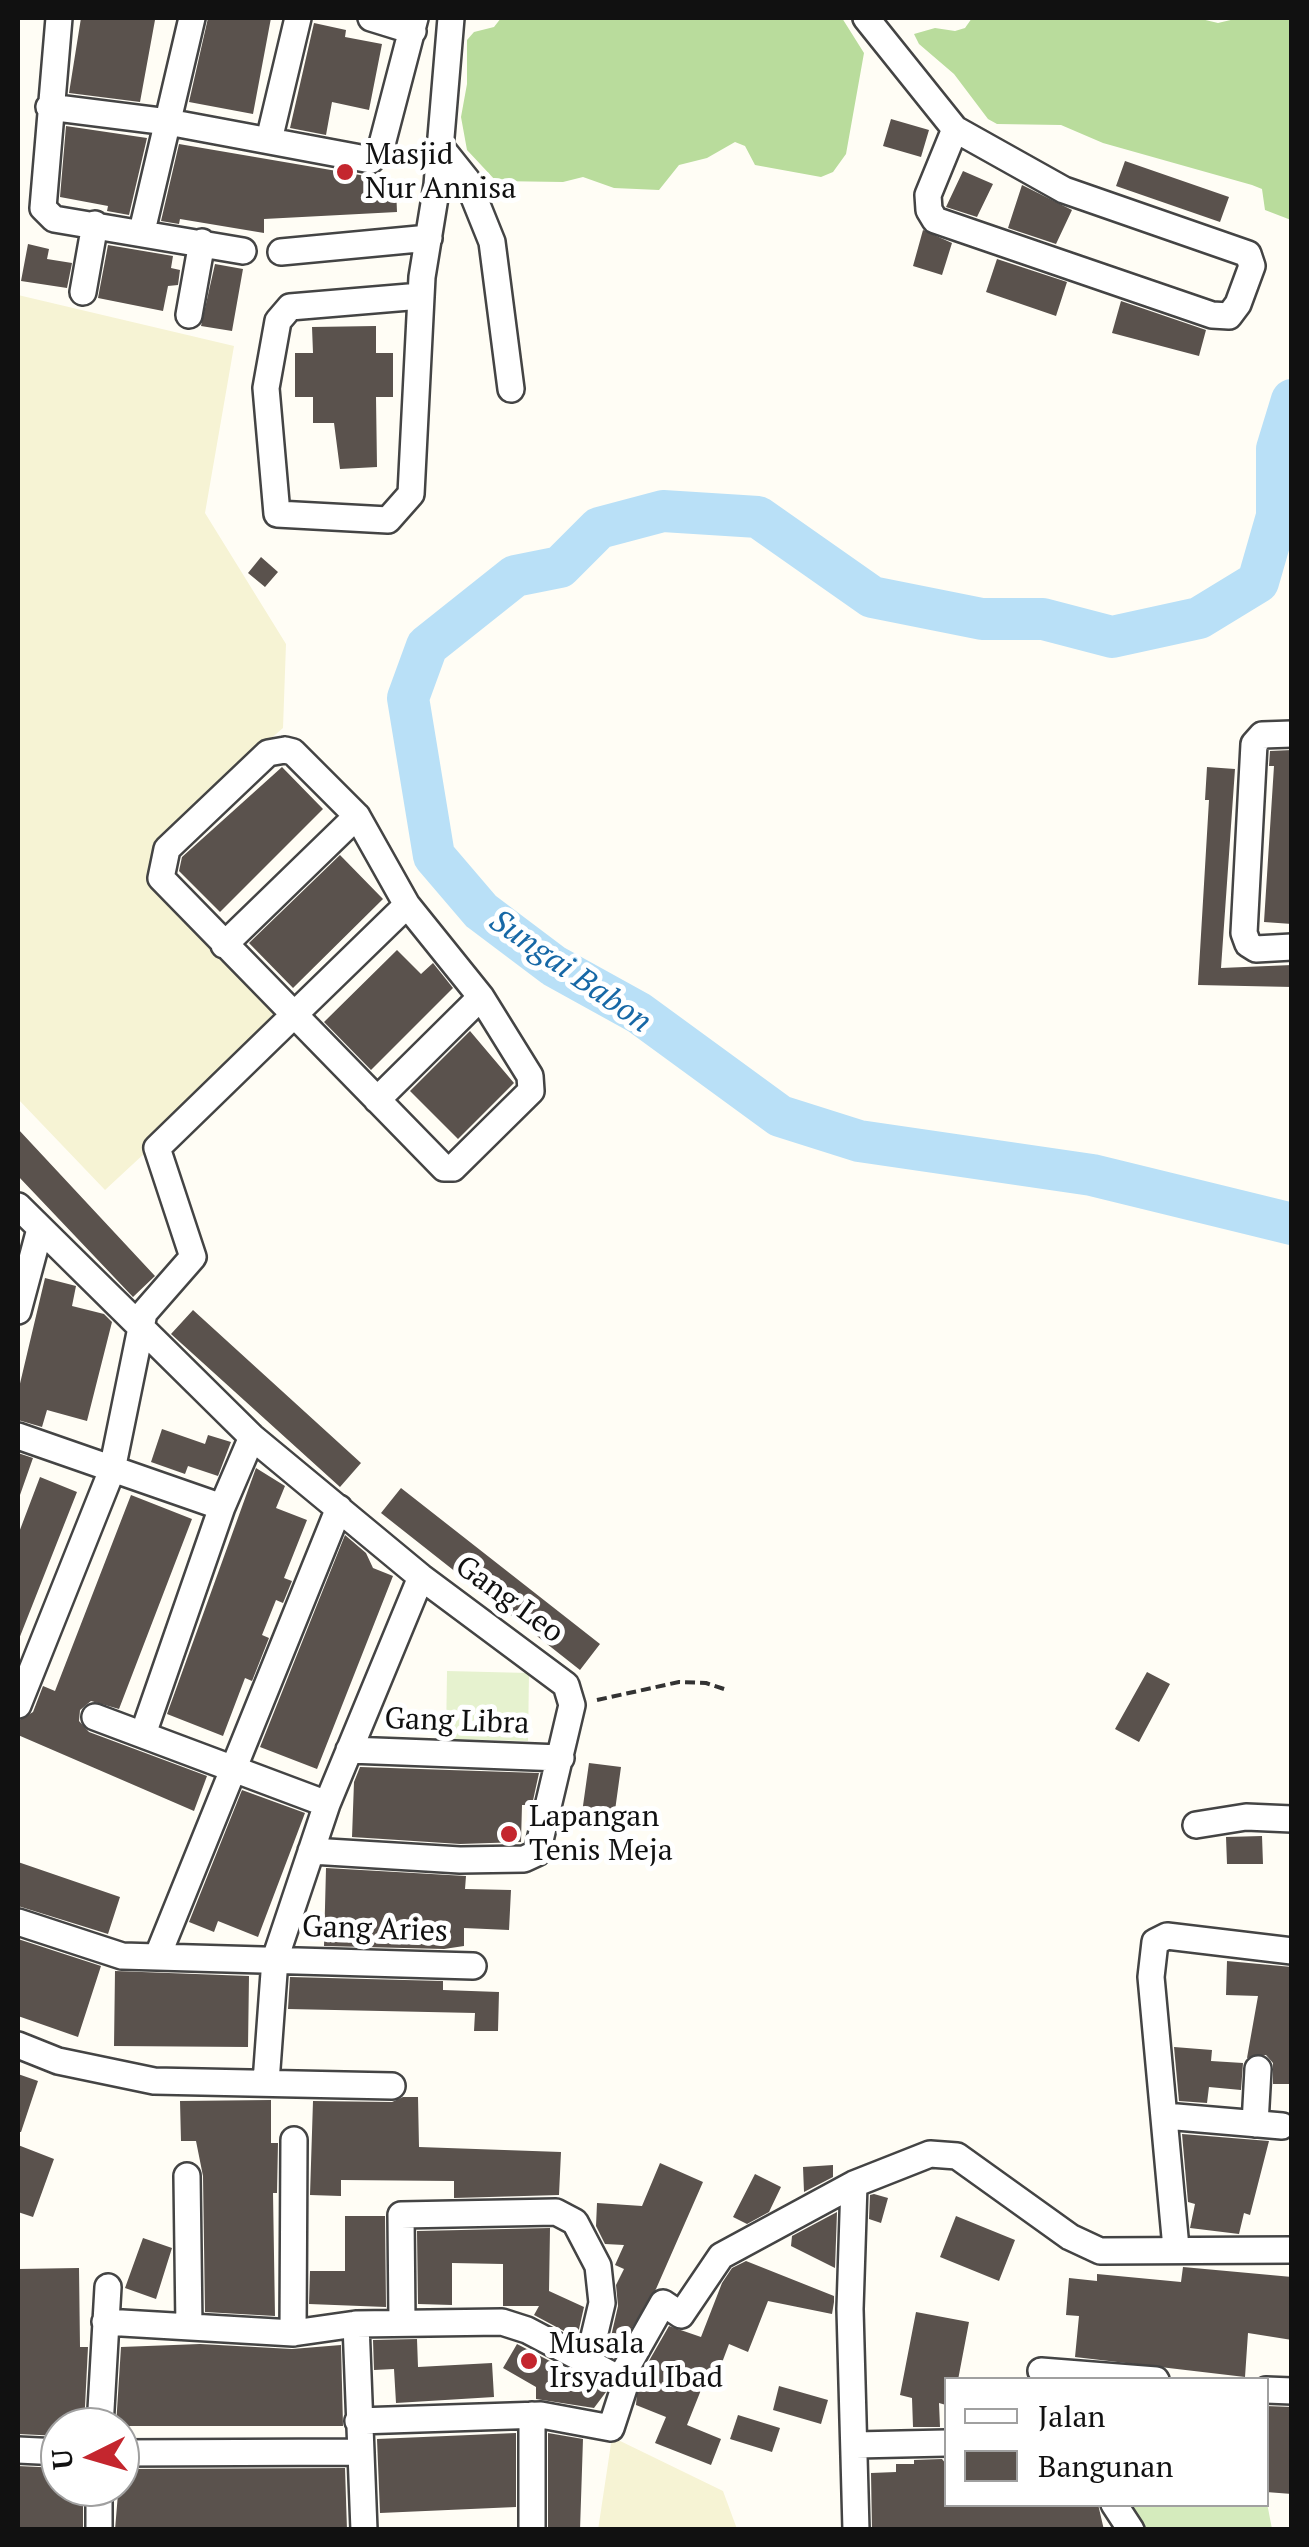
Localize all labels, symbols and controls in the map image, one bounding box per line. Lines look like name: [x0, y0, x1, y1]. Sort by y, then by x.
place label: Masjid Nur Annisa: [365, 137, 516, 208]
marker: Masjid Nur Annisa: [334, 161, 356, 183]
water label: Sungai Babon: [482, 902, 658, 1042]
street label: Gang Leo: [448, 1549, 570, 1651]
street label: Gang Libra: [384, 1701, 530, 1743]
place label: Lapangan Tenis Meja: [529, 1799, 673, 1870]
marker: Lapangan Tenis Meja: [498, 1823, 520, 1845]
street label: Gang Aries: [302, 1909, 448, 1951]
place label: Musala Irsyadul Ibad: [549, 2326, 723, 2396]
marker: Musala Irsyadul Ibad: [518, 2350, 540, 2372]
legend: [944, 2377, 1269, 2507]
text: Jalan: [1038, 2396, 1105, 2436]
north arrow: [40, 2407, 140, 2507]
text: Bangunan: [1038, 2446, 1173, 2486]
text: U: [42, 2448, 81, 2471]

